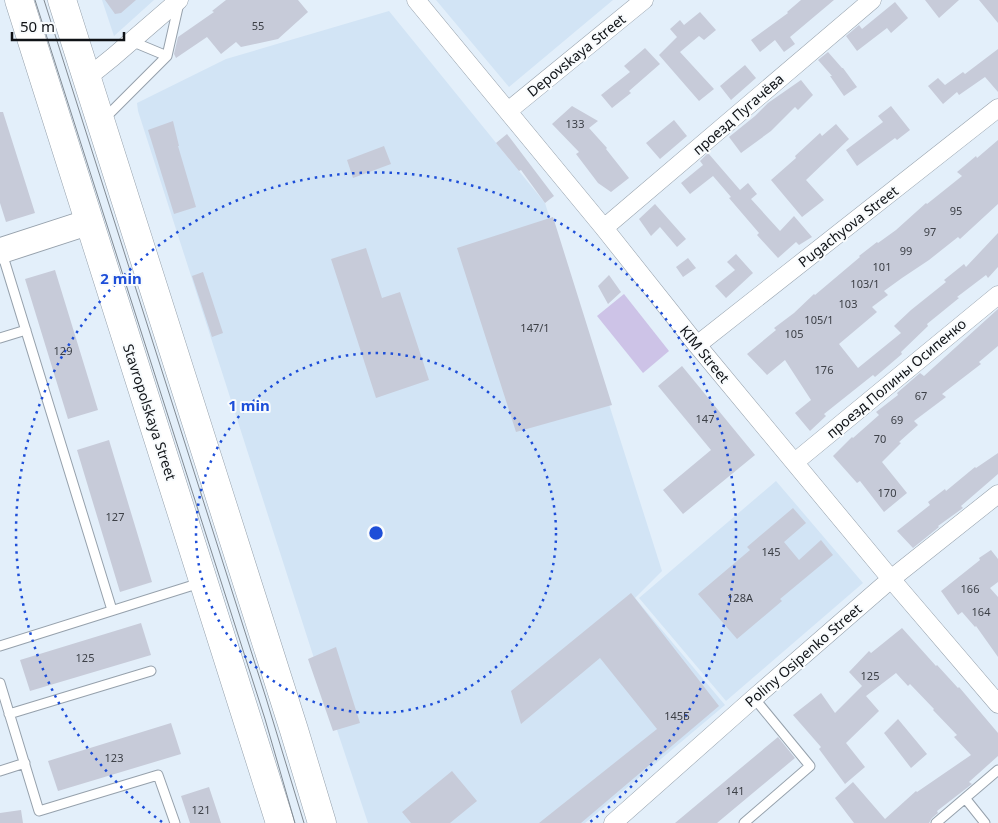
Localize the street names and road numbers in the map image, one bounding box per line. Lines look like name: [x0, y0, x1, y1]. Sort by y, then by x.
street label: Depovskaya Street: [523, 9, 629, 101]
street label: проезд Пугачёва: [688, 69, 788, 159]
street label: Pugachyova Street: [794, 181, 902, 271]
street label: проезд Полины Осипенко: [822, 314, 970, 442]
street label: KIM Street: [676, 321, 734, 387]
street label: Stavropolskaya Street: [119, 341, 181, 483]
street label: Poliny Osipenko Street: [741, 599, 865, 711]

